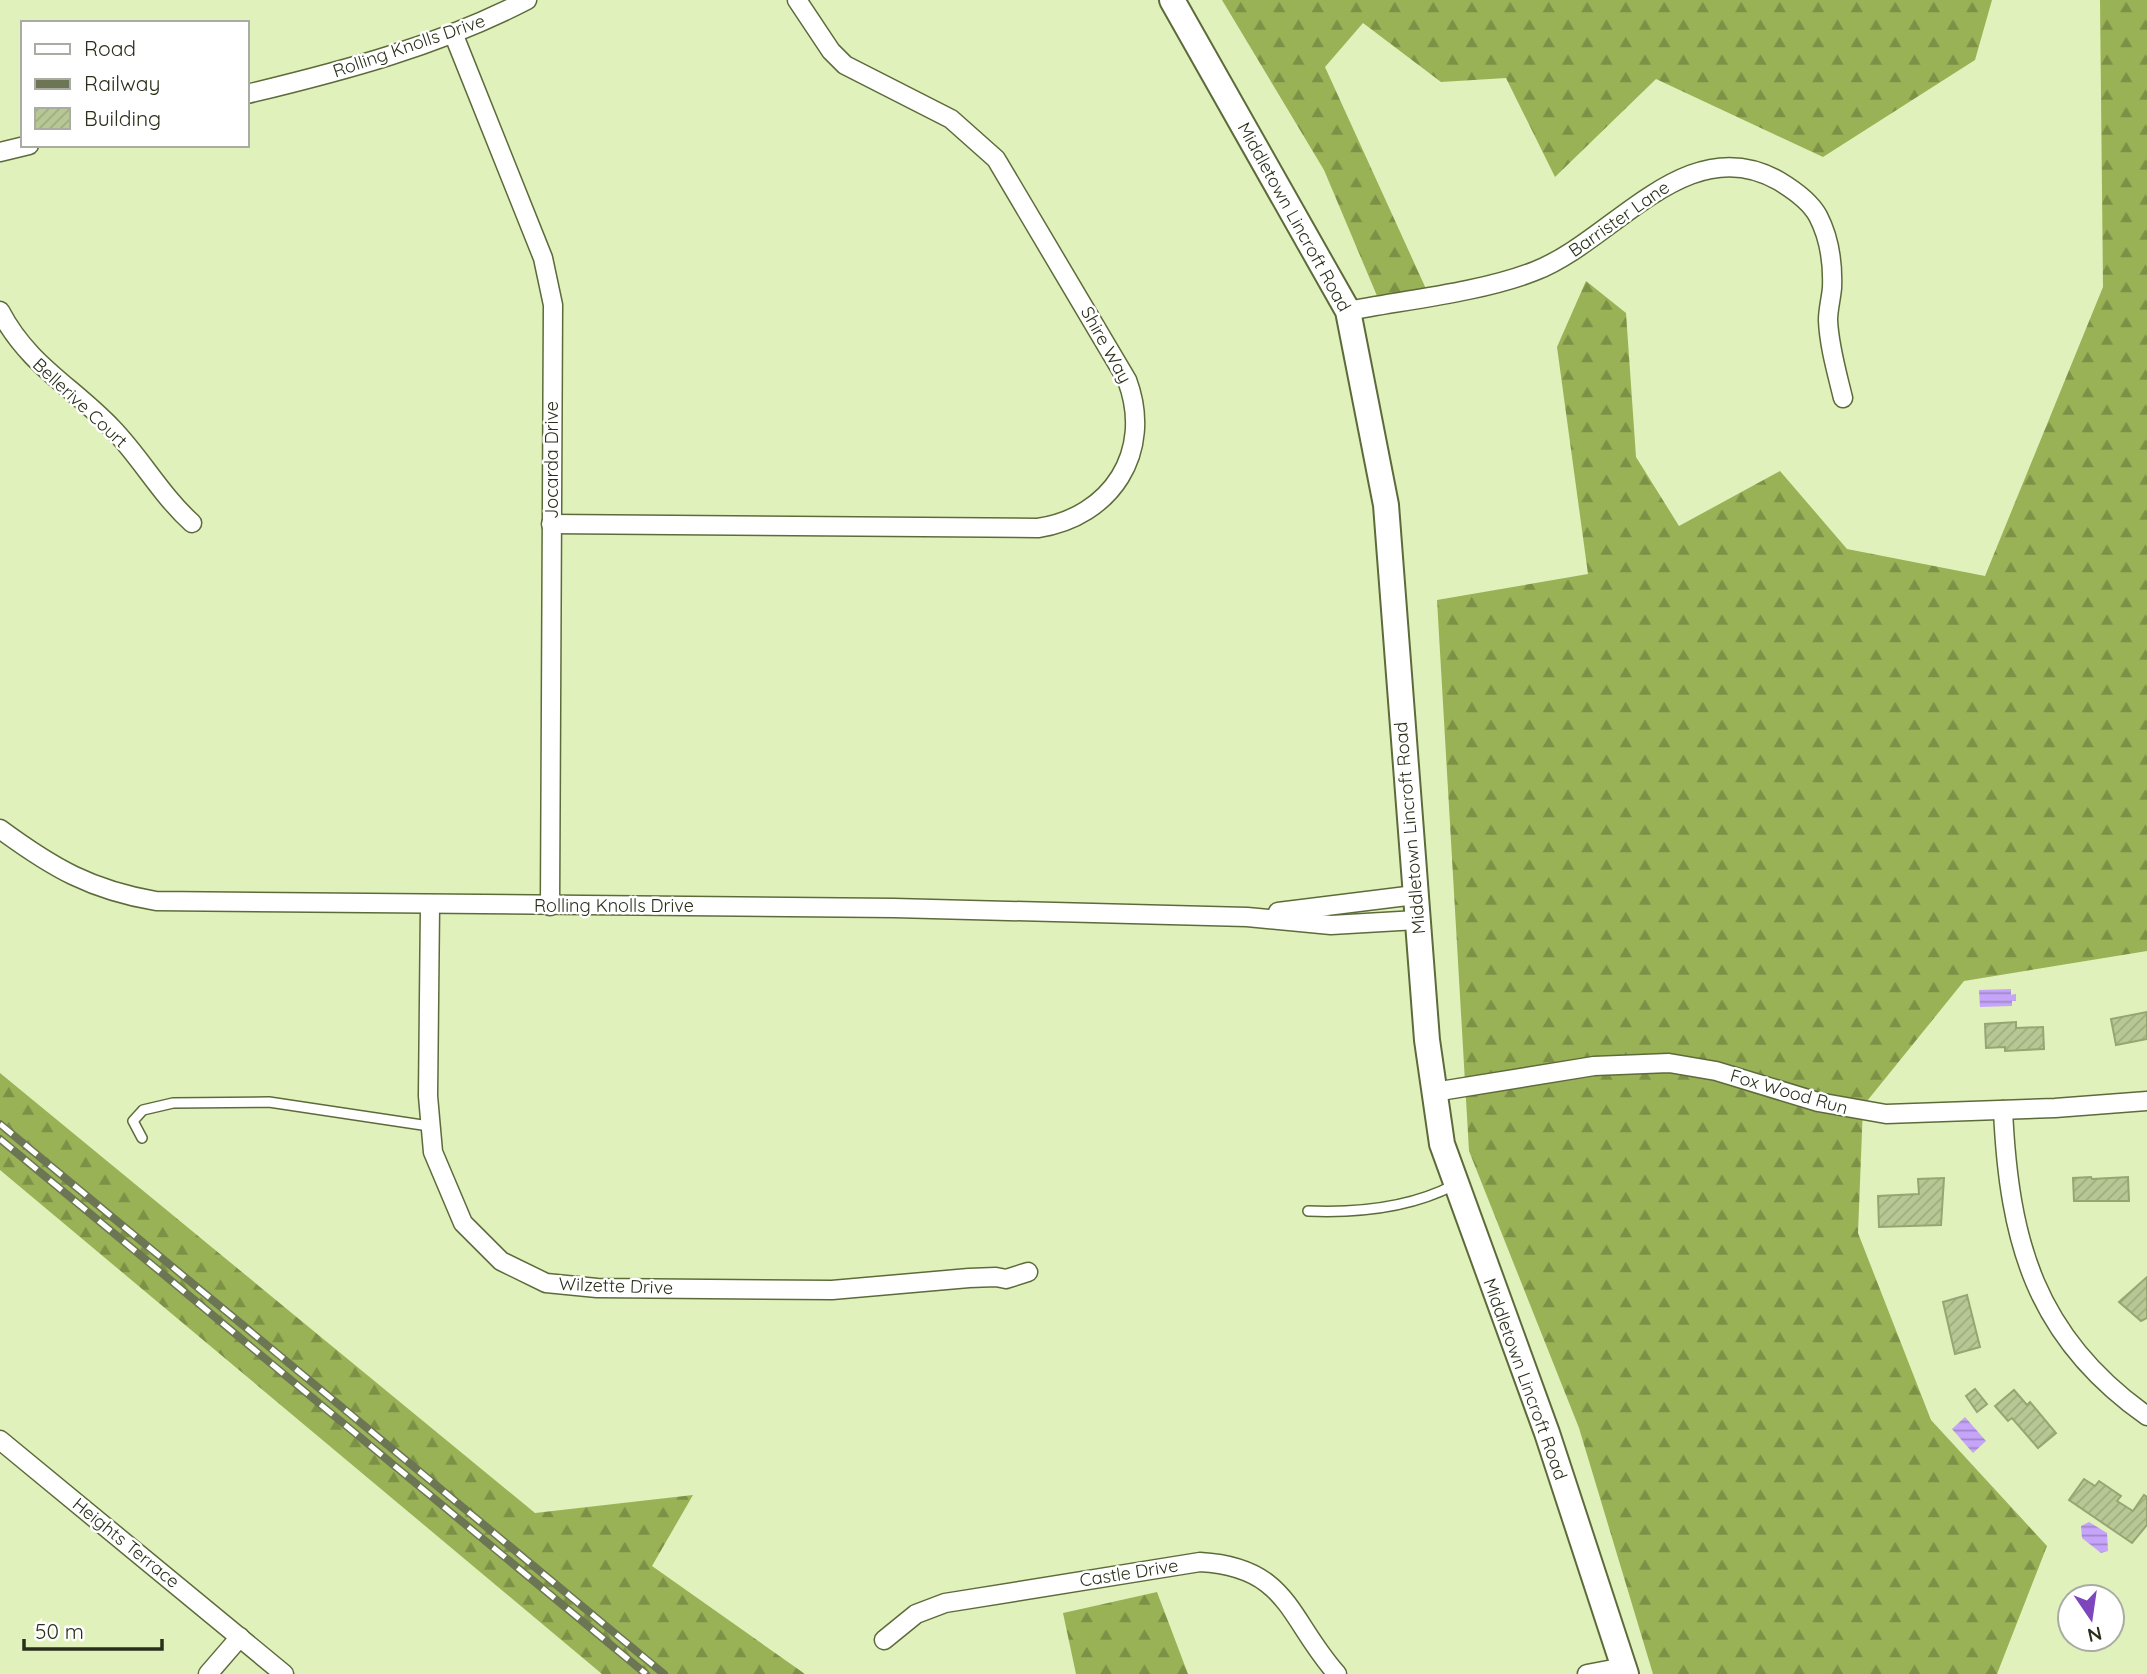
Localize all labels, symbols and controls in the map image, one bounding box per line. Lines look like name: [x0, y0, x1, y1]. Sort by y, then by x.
street label: Rolling Knolls Drive: [330, 9, 488, 82]
legend: [21, 21, 248, 147]
text: Road: [84, 35, 136, 61]
text: Railway: [84, 70, 160, 96]
text: Building: [84, 105, 161, 131]
street label: Middletown Lincroft Road: [1233, 118, 1356, 316]
street label: Barrister Lane: [1564, 175, 1674, 262]
street label: Shire Way: [1076, 302, 1137, 387]
street label: Bellerive Court: [28, 353, 133, 452]
street label: Jocarda Drive: [540, 401, 563, 519]
street label: Middletown Lincroft Road: [1389, 721, 1430, 935]
street label: Rolling Knolls Drive: [534, 894, 694, 917]
street label: Fox Wood Run: [1728, 1064, 1851, 1119]
street label: Wilzette Drive: [558, 1272, 674, 1299]
street label: Middletown Lincroft Road: [1478, 1275, 1573, 1483]
street label: Heights Terrace: [68, 1492, 185, 1593]
street label: Castle Drive: [1078, 1553, 1180, 1592]
north arrow: [2056, 1583, 2126, 1653]
scale bar: [24, 1608, 163, 1652]
text: 50 m: [35, 1618, 84, 1644]
text: N: [2085, 1621, 2104, 1648]

